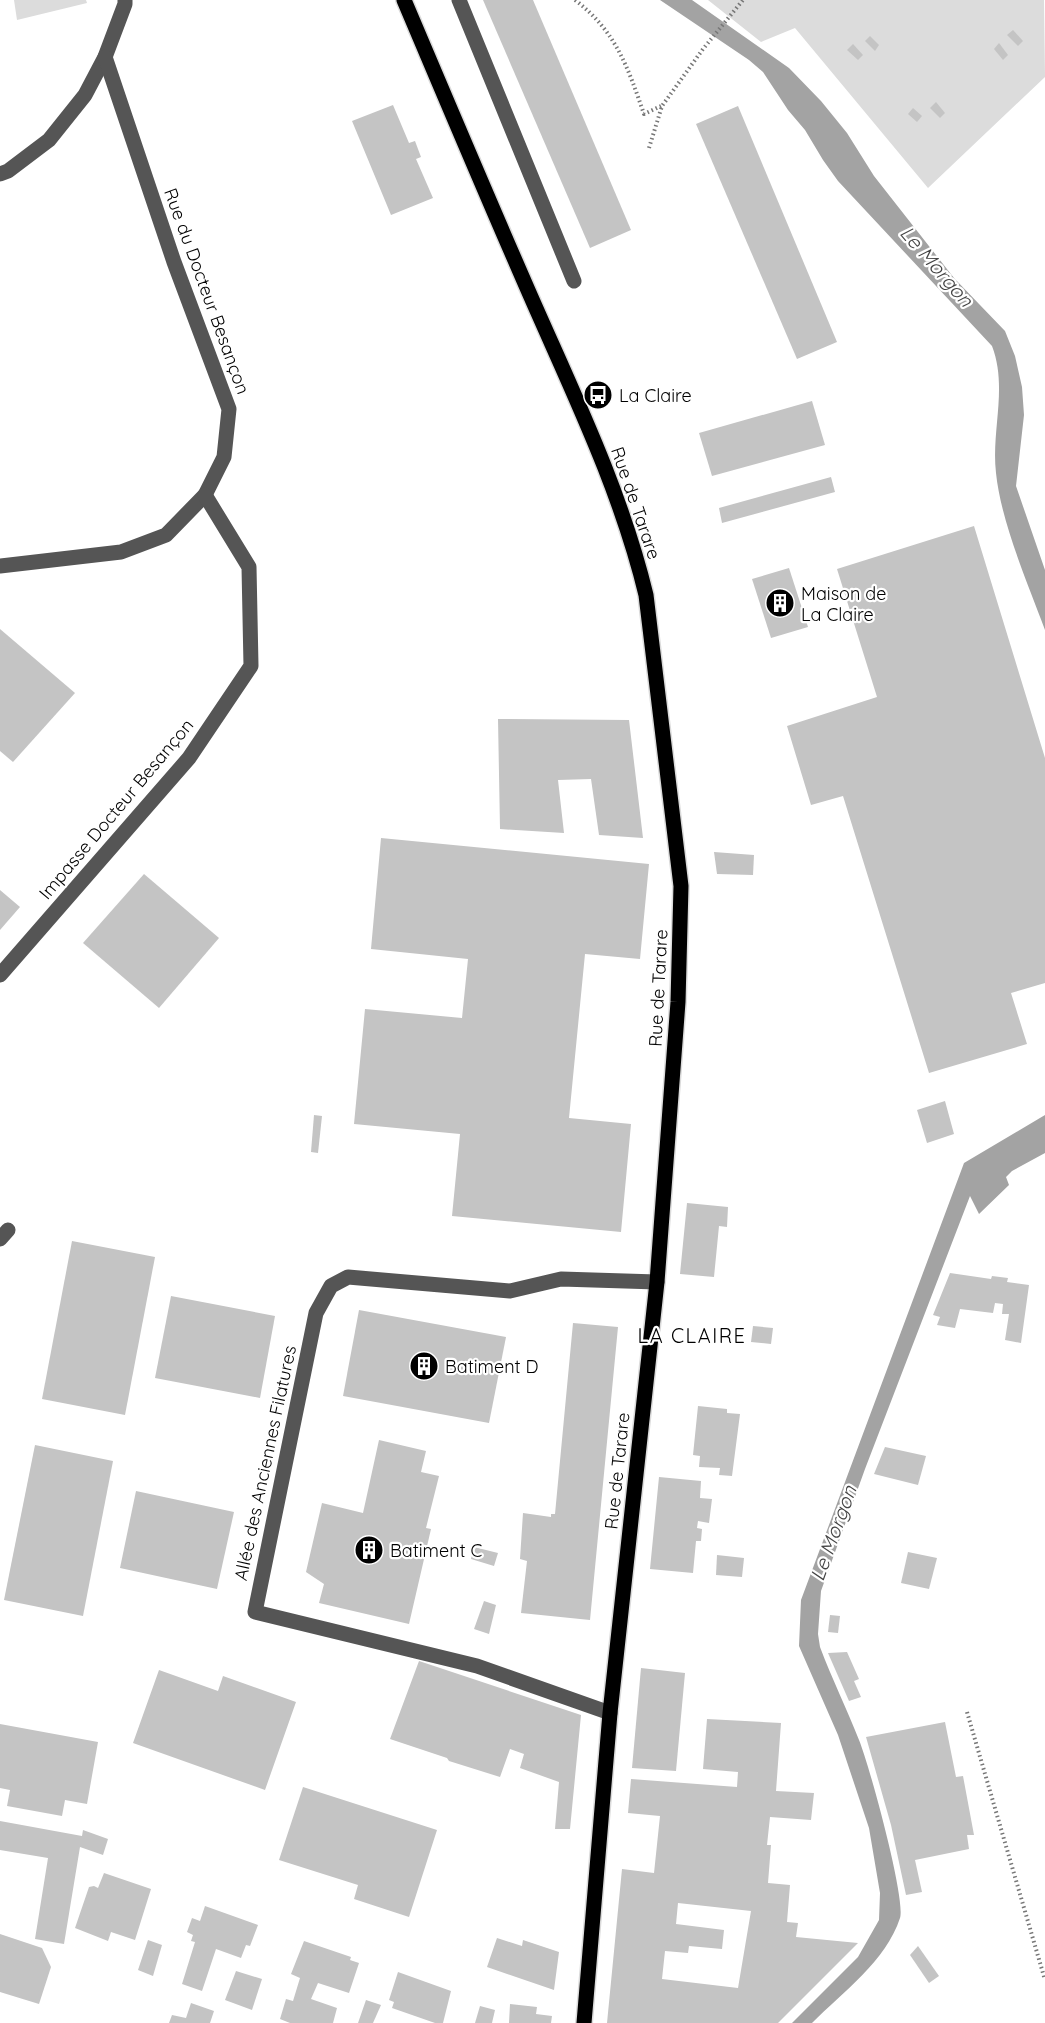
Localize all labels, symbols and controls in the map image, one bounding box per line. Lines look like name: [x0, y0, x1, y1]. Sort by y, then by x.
street label: Rue du Docteur Besançon: [159, 185, 255, 397]
water label: Le Morgon: [895, 220, 979, 312]
bus stop icon: La Claire: [582, 379, 614, 411]
place label: La Claire: [619, 384, 692, 407]
street label: Rue de Tarare: [606, 444, 666, 562]
place label: Maison de La Claire: [801, 582, 886, 626]
building icon: Maison de La Claire: [764, 587, 796, 619]
street label: Impasse Docteur Besançon: [34, 714, 198, 904]
street label: Rue de Tarare: [643, 929, 673, 1047]
district label: LA CLAIRE: [638, 1323, 746, 1348]
street label: Allée des Anciennes Filatures: [229, 1343, 301, 1583]
building icon: Batiment D: [408, 1350, 440, 1382]
place label: Batiment D: [445, 1355, 539, 1378]
street label: Rue de Tarare: [599, 1411, 635, 1531]
water label: Le Morgon: [804, 1482, 862, 1584]
building icon: Batiment C: [353, 1534, 385, 1566]
place label: Batiment C: [390, 1539, 483, 1562]

